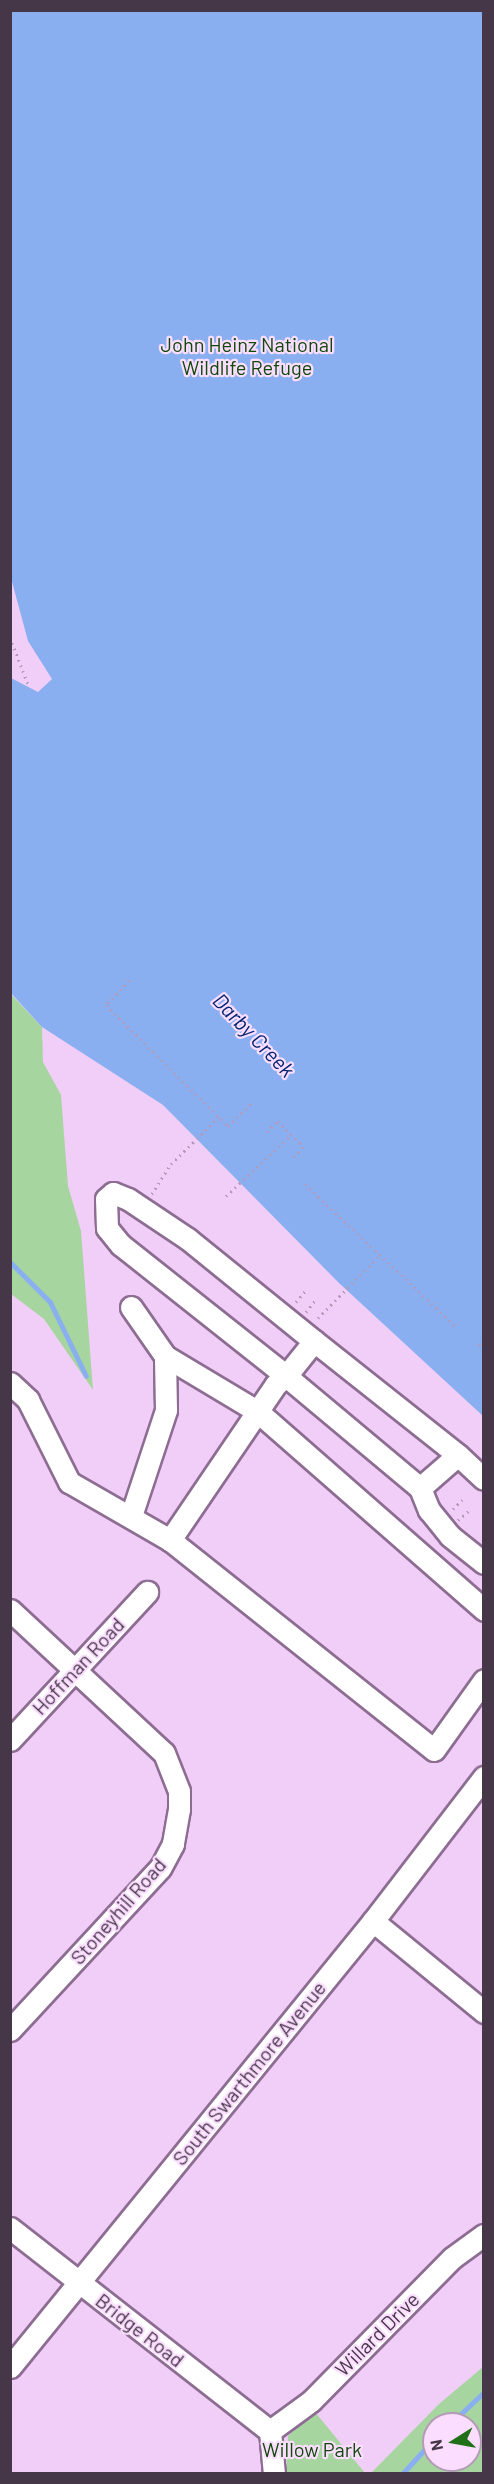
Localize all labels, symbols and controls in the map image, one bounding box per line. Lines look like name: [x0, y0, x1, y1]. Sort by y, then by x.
park label: John Heinz National Wildlife Refuge: [160, 332, 334, 379]
water label: Darby Creek: [208, 988, 300, 1082]
street label: Hoffman Road: [27, 1613, 129, 1719]
street label: Stoneyhill Road: [65, 1853, 171, 1969]
street label: South Swarthmore Avenue: [167, 1976, 331, 2170]
street label: Willard Drive: [330, 2287, 424, 2381]
street label: Bridge Road: [91, 2288, 189, 2372]
north arrow: [422, 2412, 482, 2472]
park label: Willow Park: [262, 2437, 362, 2461]
text: N: [425, 2438, 446, 2452]

